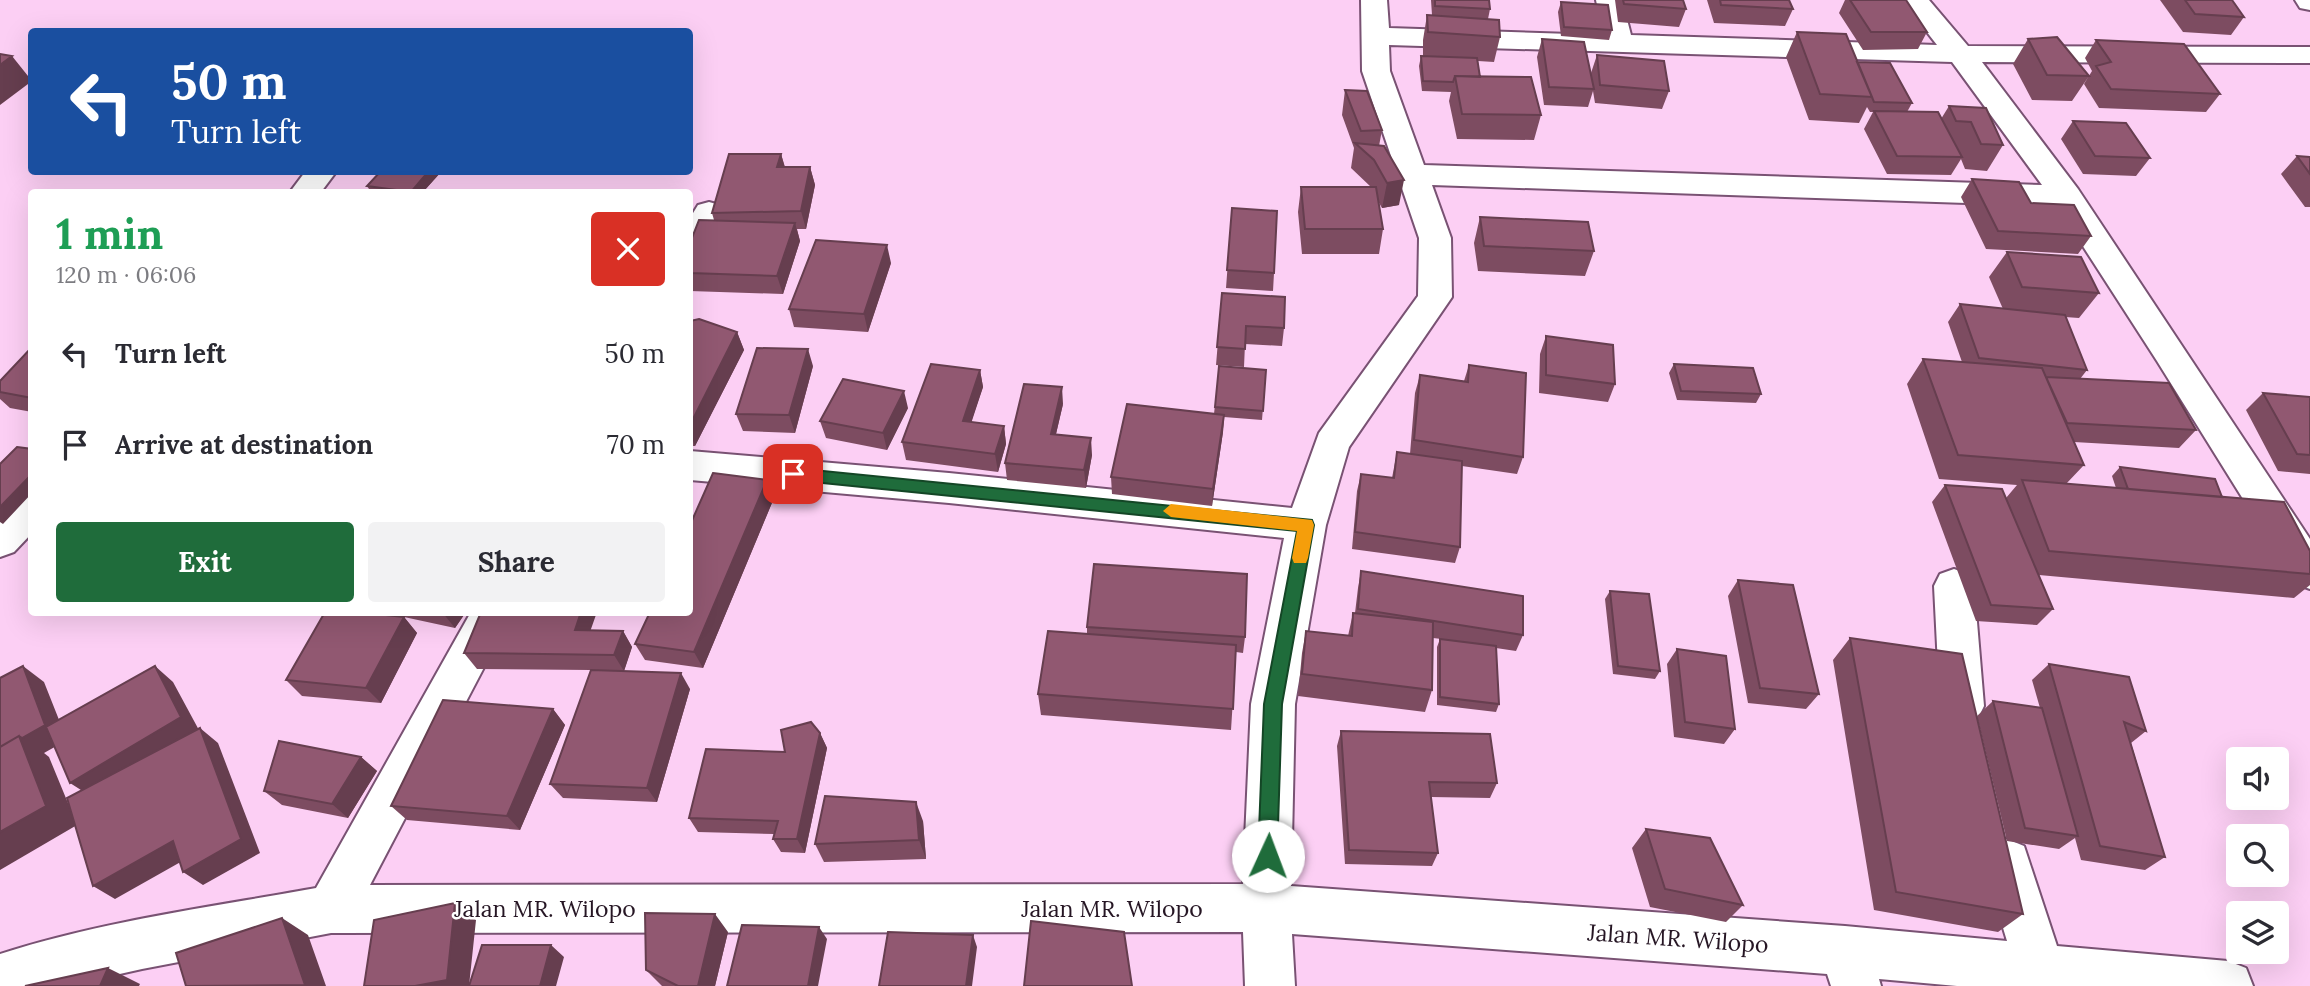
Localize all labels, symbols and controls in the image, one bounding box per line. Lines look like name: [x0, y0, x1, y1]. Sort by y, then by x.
text: 50 m: [171, 50, 287, 112]
icon: left: [56, 56, 147, 147]
text: Turn left: [171, 111, 301, 152]
text: 1 min: [56, 207, 163, 261]
button: close: [591, 212, 665, 286]
text: 120 m · 06:06: [56, 260, 196, 289]
icon: left: [56, 335, 94, 373]
text: Turn left: [115, 337, 226, 370]
text: 50 m: [605, 337, 665, 370]
icon: arrive: [56, 426, 94, 464]
text: Arrive at destination: [115, 428, 373, 461]
text: 70 m: [607, 428, 665, 461]
pin: [763, 444, 823, 504]
icon: arrive: [774, 455, 812, 493]
button: Exit: [56, 522, 354, 602]
button: Share: [368, 522, 665, 602]
map controls: [2226, 747, 2289, 964]
button: sound: [2226, 747, 2289, 810]
position arrow: [1231, 819, 1305, 893]
button: search: [2226, 824, 2289, 887]
street label: Jalan MR. Wilopo: [453, 894, 636, 923]
street label: Jalan MR. Wilopo: [1020, 894, 1203, 923]
button: layers: [2226, 901, 2289, 964]
street label: Jalan MR. Wilopo: [1586, 917, 1769, 959]

